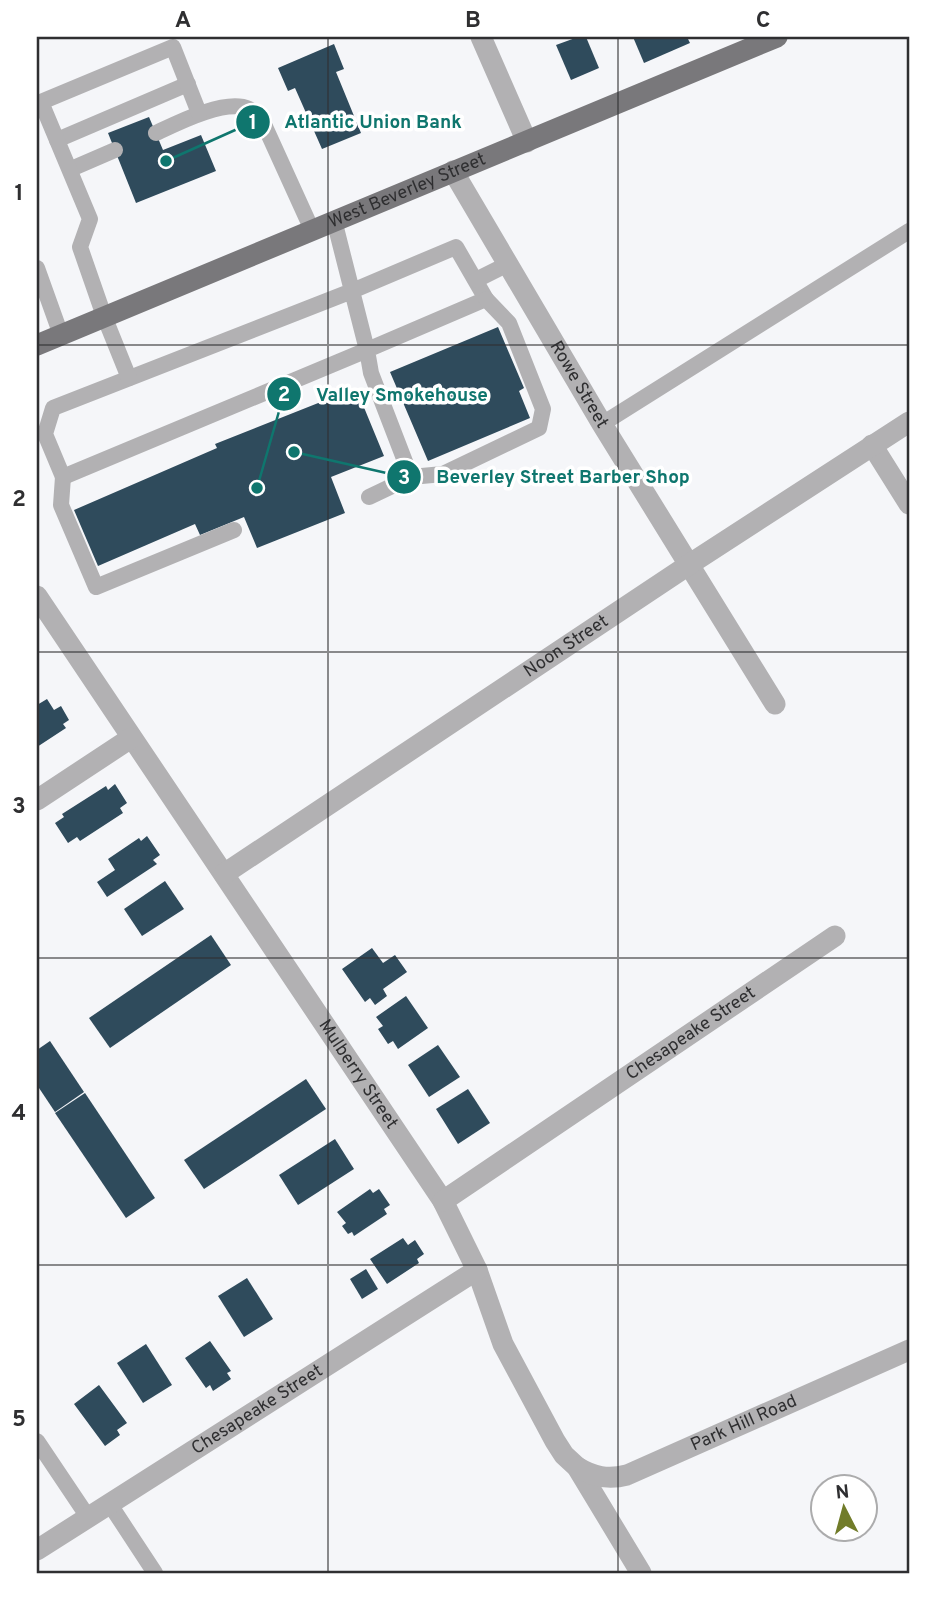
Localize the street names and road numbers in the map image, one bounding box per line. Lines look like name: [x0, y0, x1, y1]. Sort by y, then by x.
street label: West Beverley Street: [325, 148, 489, 234]
street label: Rowe Street: [544, 337, 614, 433]
street label: Noon Street: [519, 610, 613, 683]
street label: Chesapeake Street: [621, 982, 760, 1086]
street label: Mulberry Street: [313, 1015, 403, 1133]
street label: Chesapeake Street: [187, 1359, 327, 1460]
street label: Park Hill Road: [687, 1390, 801, 1457]

